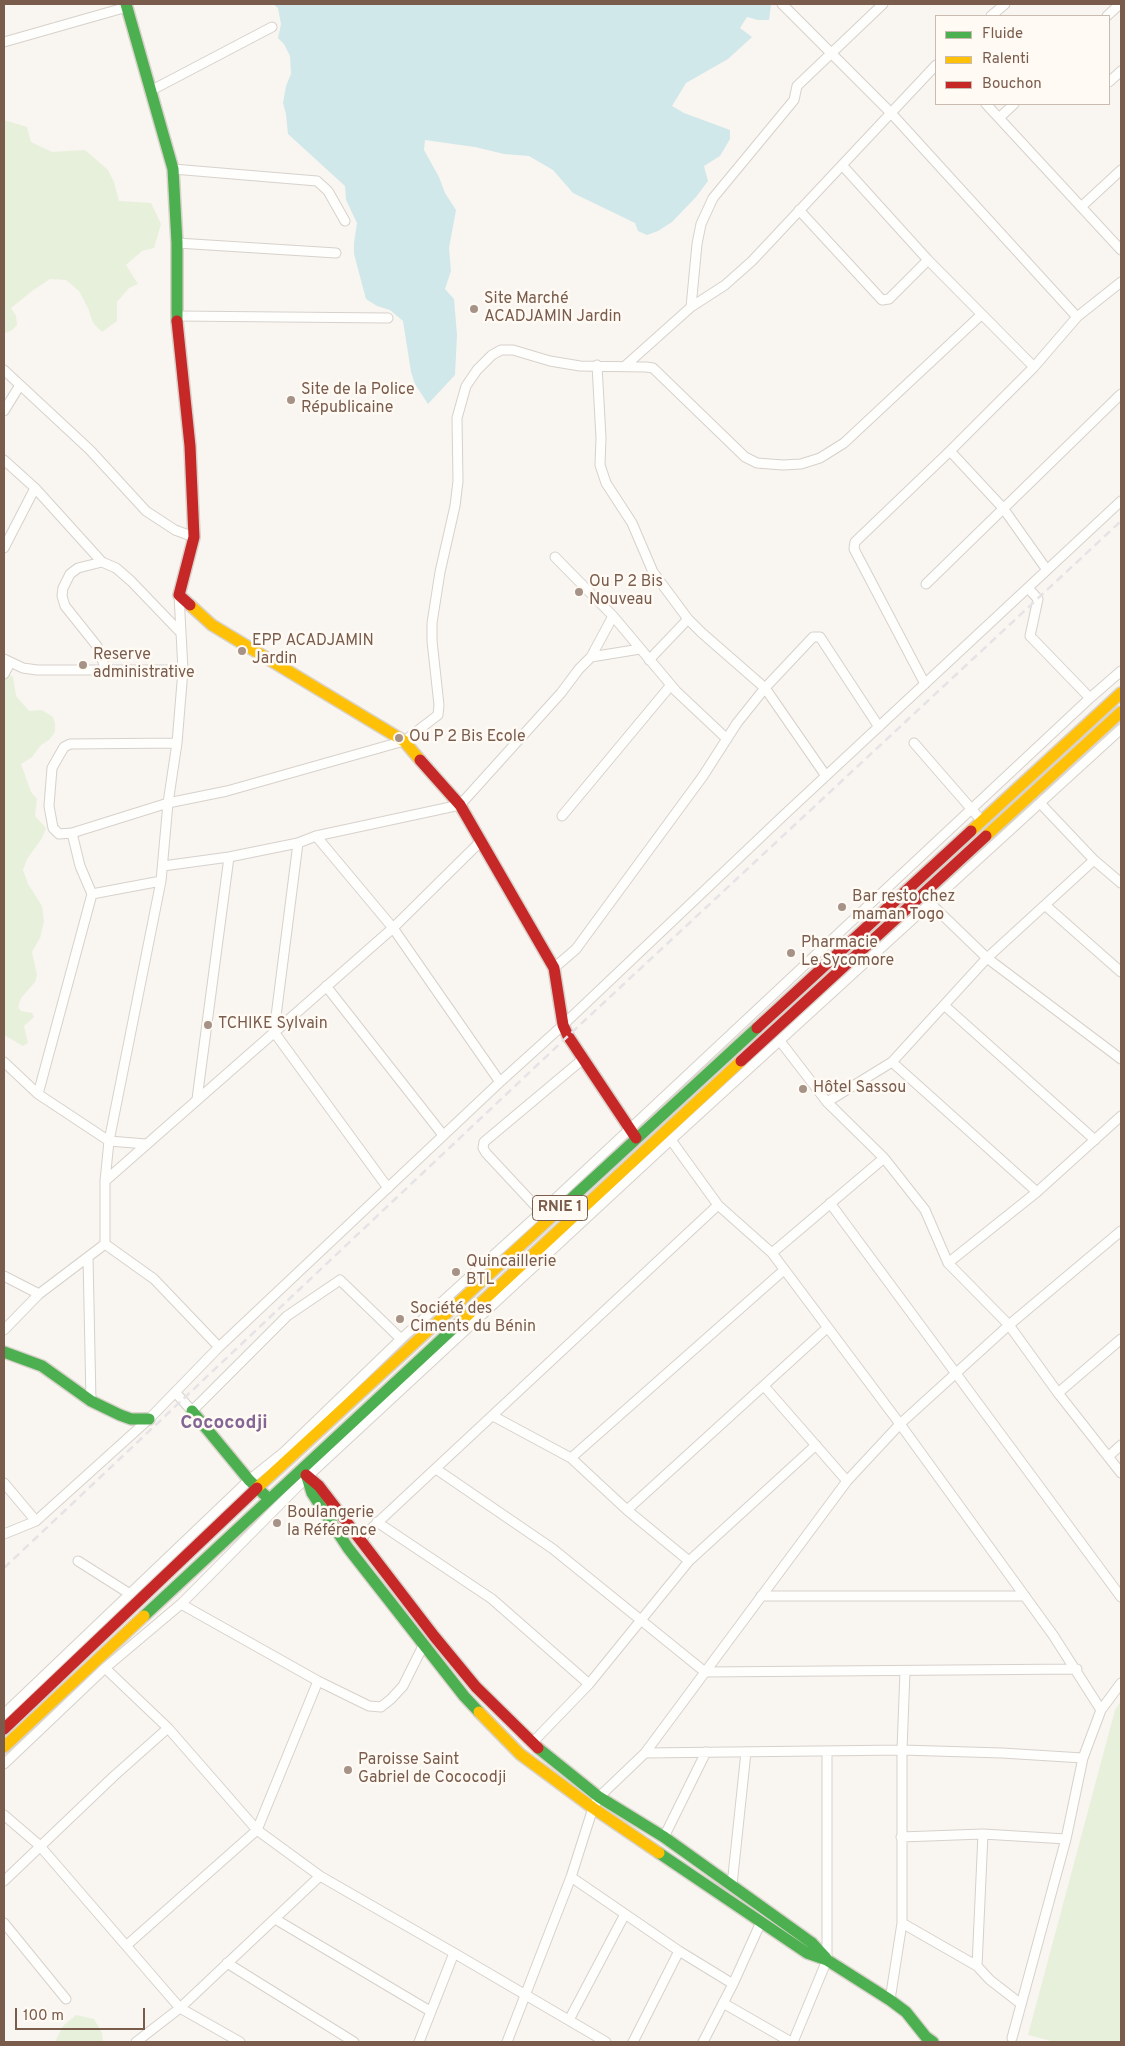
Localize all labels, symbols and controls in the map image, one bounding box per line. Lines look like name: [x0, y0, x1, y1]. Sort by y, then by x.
legend: [935, 15, 1110, 105]
text: Fluide: [982, 25, 1023, 44]
text: Ralenti: [982, 50, 1029, 69]
text: Bouchon: [982, 75, 1042, 94]
place label: Site Marché ACADJAMIN Jardin: [484, 290, 621, 328]
marker: Site Marché ACADJAMIN Jardin: [468, 303, 480, 315]
place label: Site de la Police Républicaine: [301, 381, 415, 419]
marker: Site de la Police Républicaine: [285, 394, 297, 406]
place label: Ou P 2 Bis Nouveau: [589, 573, 663, 611]
marker: Ou P 2 Bis Nouveau: [573, 586, 585, 598]
place label: EPP ACADJAMIN Jardin: [252, 632, 374, 670]
marker: EPP ACADJAMIN Jardin: [236, 645, 248, 657]
place label: Reserve administrative: [93, 646, 195, 684]
marker: Reserve administrative: [77, 659, 89, 671]
place label: Ou P 2 Bis Ecole: [409, 728, 526, 748]
marker: Ou P 2 Bis Ecole: [393, 732, 405, 744]
place label: Bar resto chez maman Togo: [852, 888, 955, 926]
marker: Bar resto chez maman Togo: [836, 901, 848, 913]
place label: Pharmacie Le Sycomore: [801, 934, 894, 972]
marker: Pharmacie Le Sycomore: [785, 947, 797, 959]
place label: TCHIKE Sylvain: [218, 1015, 328, 1035]
marker: TCHIKE Sylvain: [202, 1019, 214, 1031]
place label: Hôtel Sassou: [813, 1079, 906, 1099]
marker: Hôtel Sassou: [797, 1083, 809, 1095]
road number: RNIE 1: [532, 1196, 588, 1220]
place label: Quincaillerie BTL: [466, 1253, 556, 1291]
marker: Quincaillerie BTL: [450, 1266, 462, 1278]
place label: Société des Ciments du Bénin: [410, 1300, 536, 1338]
marker: Société des Ciments du Bénin: [394, 1313, 406, 1325]
district label: Cococodji: [180, 1413, 268, 1435]
place label: Boulangerie la Référence: [287, 1504, 376, 1542]
marker: Boulangerie la Référence: [271, 1517, 283, 1529]
place label: Paroisse Saint Gabriel de Cococodji: [358, 1751, 506, 1789]
marker: Paroisse Saint Gabriel de Cococodji: [342, 1764, 354, 1776]
scale bar: [18, 1998, 148, 2030]
text: 100 m: [23, 2007, 64, 2026]

